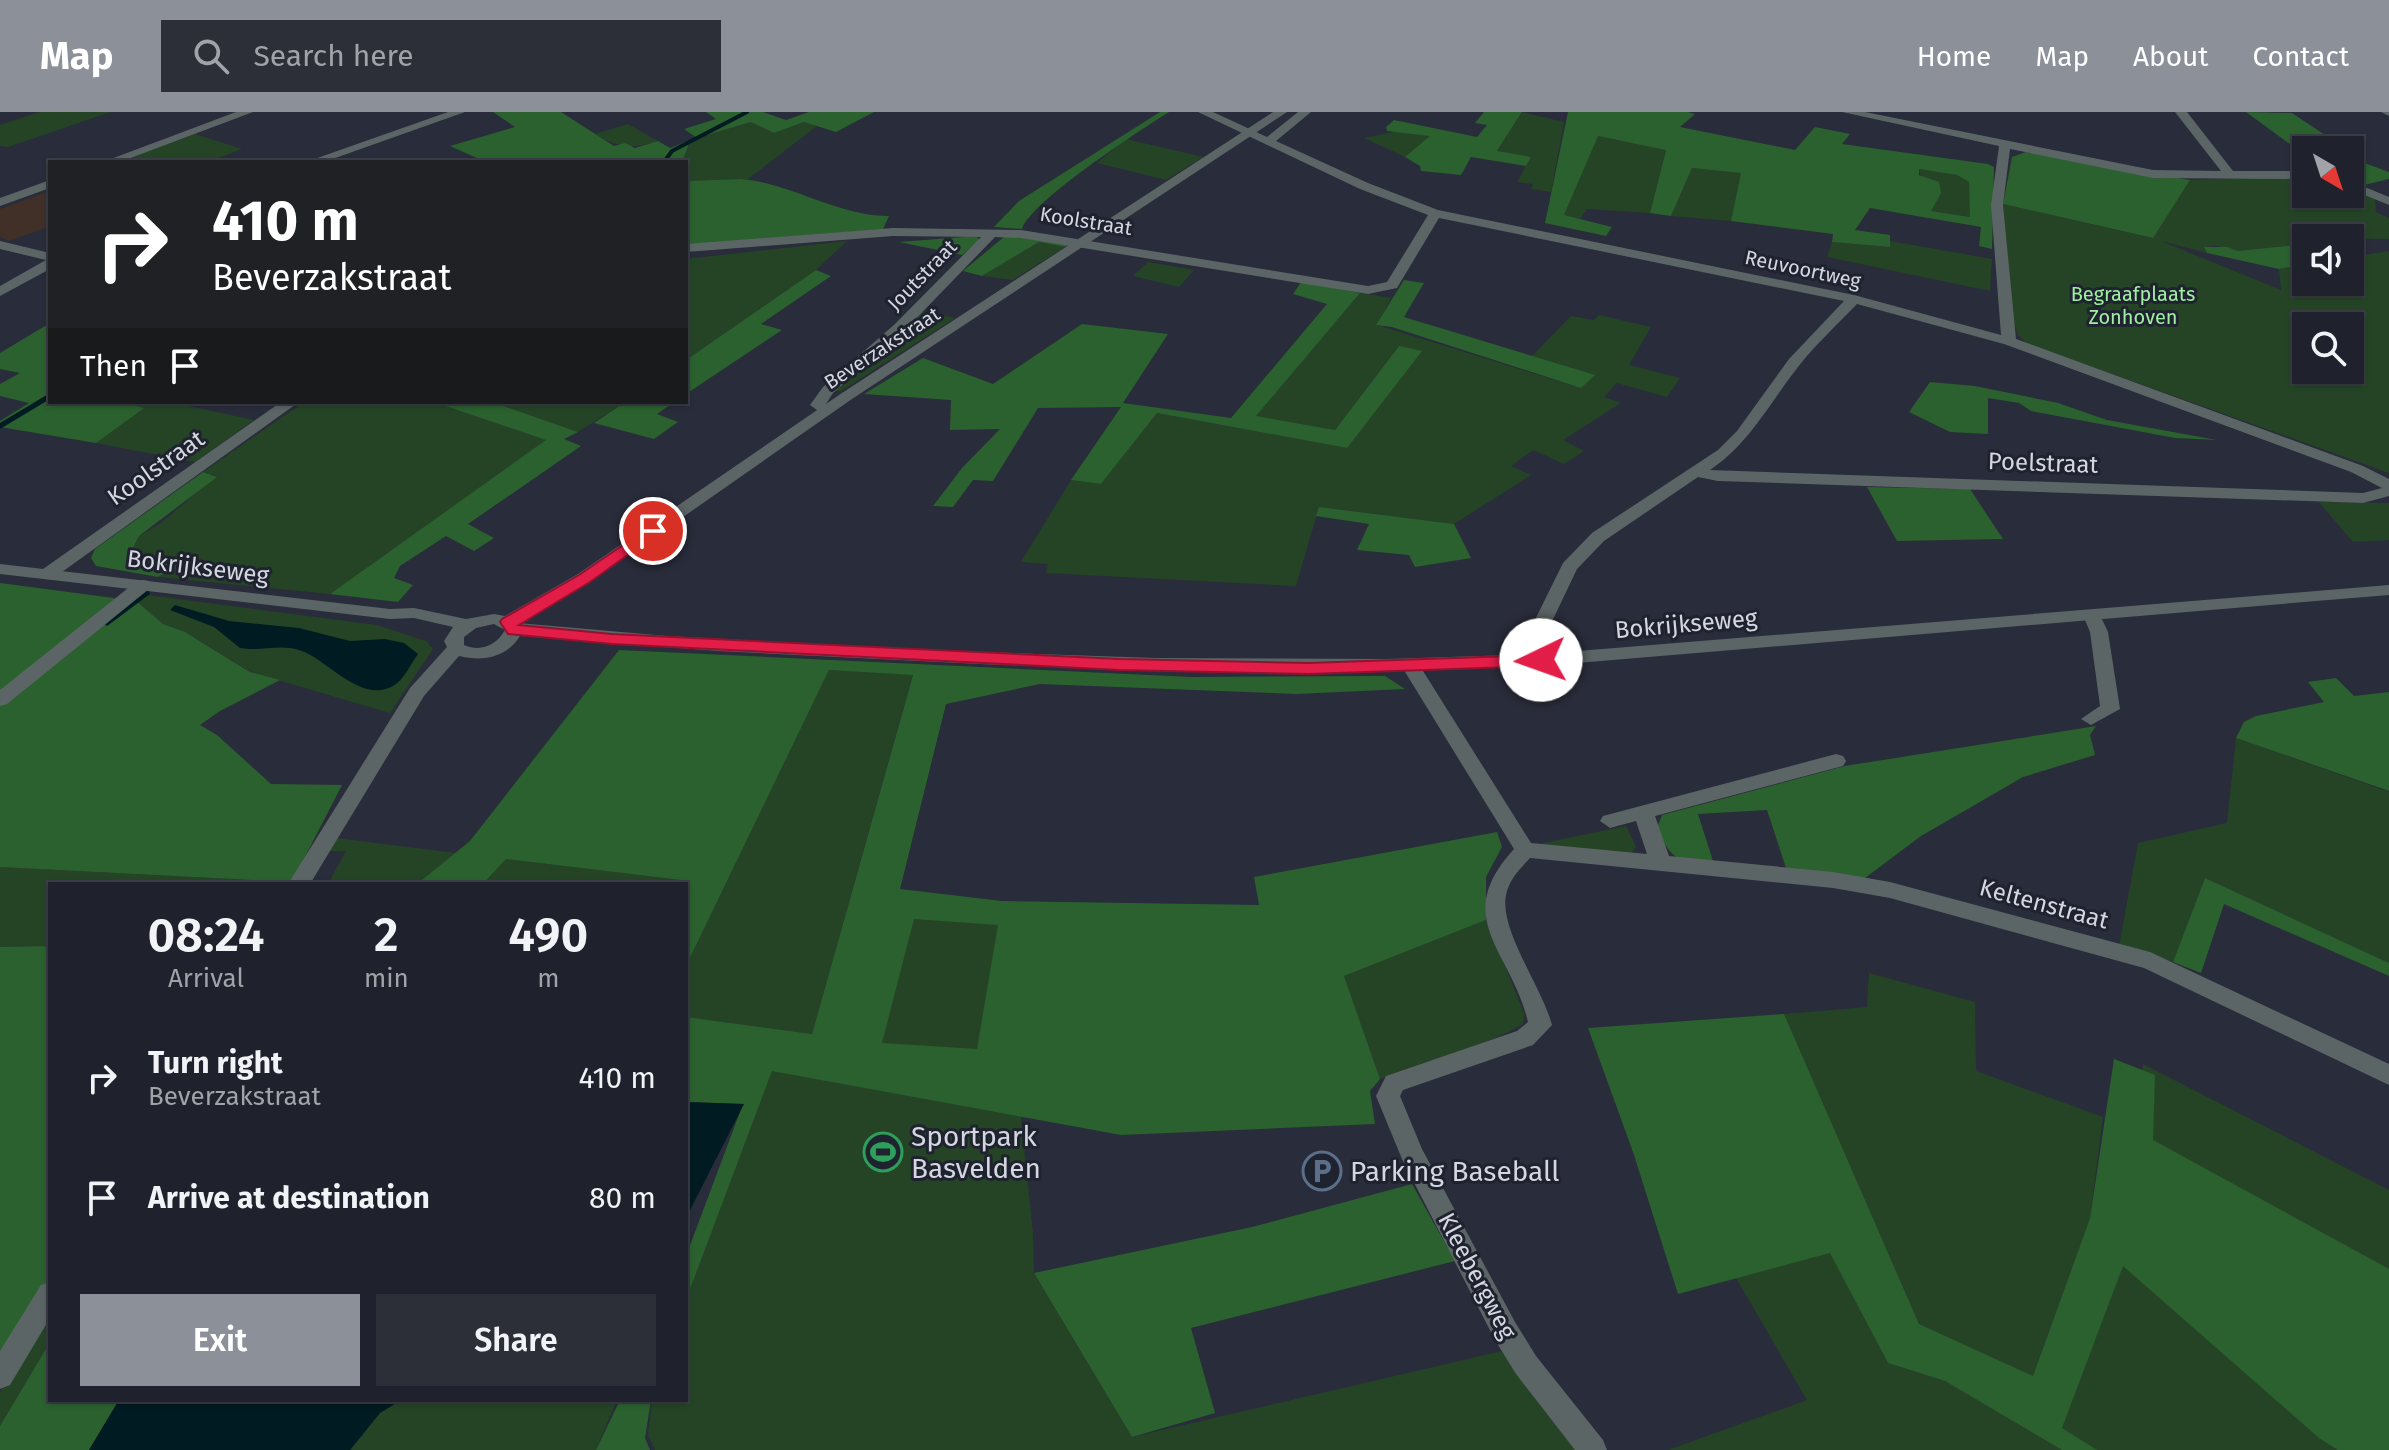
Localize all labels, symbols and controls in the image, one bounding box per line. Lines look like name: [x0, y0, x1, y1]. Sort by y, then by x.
search box: [161, 20, 721, 92]
text: Map: [40, 33, 113, 79]
icon: search: [189, 34, 233, 78]
text: Search here: [253, 38, 414, 74]
text: Home: [1917, 40, 1991, 73]
text: Map: [2035, 40, 2089, 73]
text: About: [2133, 40, 2208, 73]
text: Contact: [2252, 40, 2349, 73]
north arrow: [2292, 136, 2364, 208]
map controls: [2292, 136, 2364, 384]
text: 410 m: [212, 188, 359, 255]
icon: right: [80, 192, 184, 296]
street label: Koolstraat: [1038, 202, 1135, 240]
button: sound: [2292, 224, 2364, 296]
street label: Joutstraat: [882, 234, 962, 315]
street label: Reuvoortweg: [1743, 245, 1864, 293]
text: Beverzakstraat: [212, 256, 452, 300]
park label: Begraafplaats Zonhoven: [2071, 282, 2195, 329]
street label: Beverzakstraat: [820, 301, 945, 394]
button: search: [2292, 312, 2364, 384]
icon: arrive: [163, 344, 207, 388]
text: Then: [80, 348, 147, 384]
street label: Koolstraat: [102, 424, 210, 512]
street label: Poelstraat: [1987, 447, 2099, 479]
pin: [619, 497, 687, 565]
icon: arrive: [631, 509, 675, 553]
street label: Bokrijkseweg: [125, 544, 271, 590]
street label: Bokrijkseweg: [1614, 604, 1759, 644]
position arrow: [1499, 618, 1583, 702]
street label: Keltenstraat: [1976, 873, 2112, 935]
text: 08:24: [148, 906, 264, 964]
text: 2: [374, 906, 399, 964]
text: 490: [508, 906, 588, 964]
text: Arrival: [168, 963, 244, 994]
text: min: [364, 963, 409, 994]
text: m: [537, 963, 560, 994]
text: Turn right: [148, 1045, 283, 1081]
icon: right: [80, 1056, 124, 1100]
text: 410 m: [578, 1060, 656, 1096]
text: Beverzakstraat: [148, 1081, 321, 1112]
place label: Sportpark Basvelden: [911, 1120, 1041, 1185]
sports icon: Sportpark Basvelden: [862, 1131, 904, 1173]
parking icon: Parking Baseball: [1301, 1150, 1343, 1192]
place label: Parking Baseball: [1350, 1155, 1559, 1188]
icon: arrive: [80, 1176, 124, 1220]
text: Arrive at destination: [148, 1180, 430, 1216]
text: 80 m: [589, 1180, 656, 1216]
street label: Kleebergweg: [1432, 1208, 1522, 1344]
button: Exit: [80, 1294, 360, 1386]
button: Share: [376, 1294, 656, 1386]

